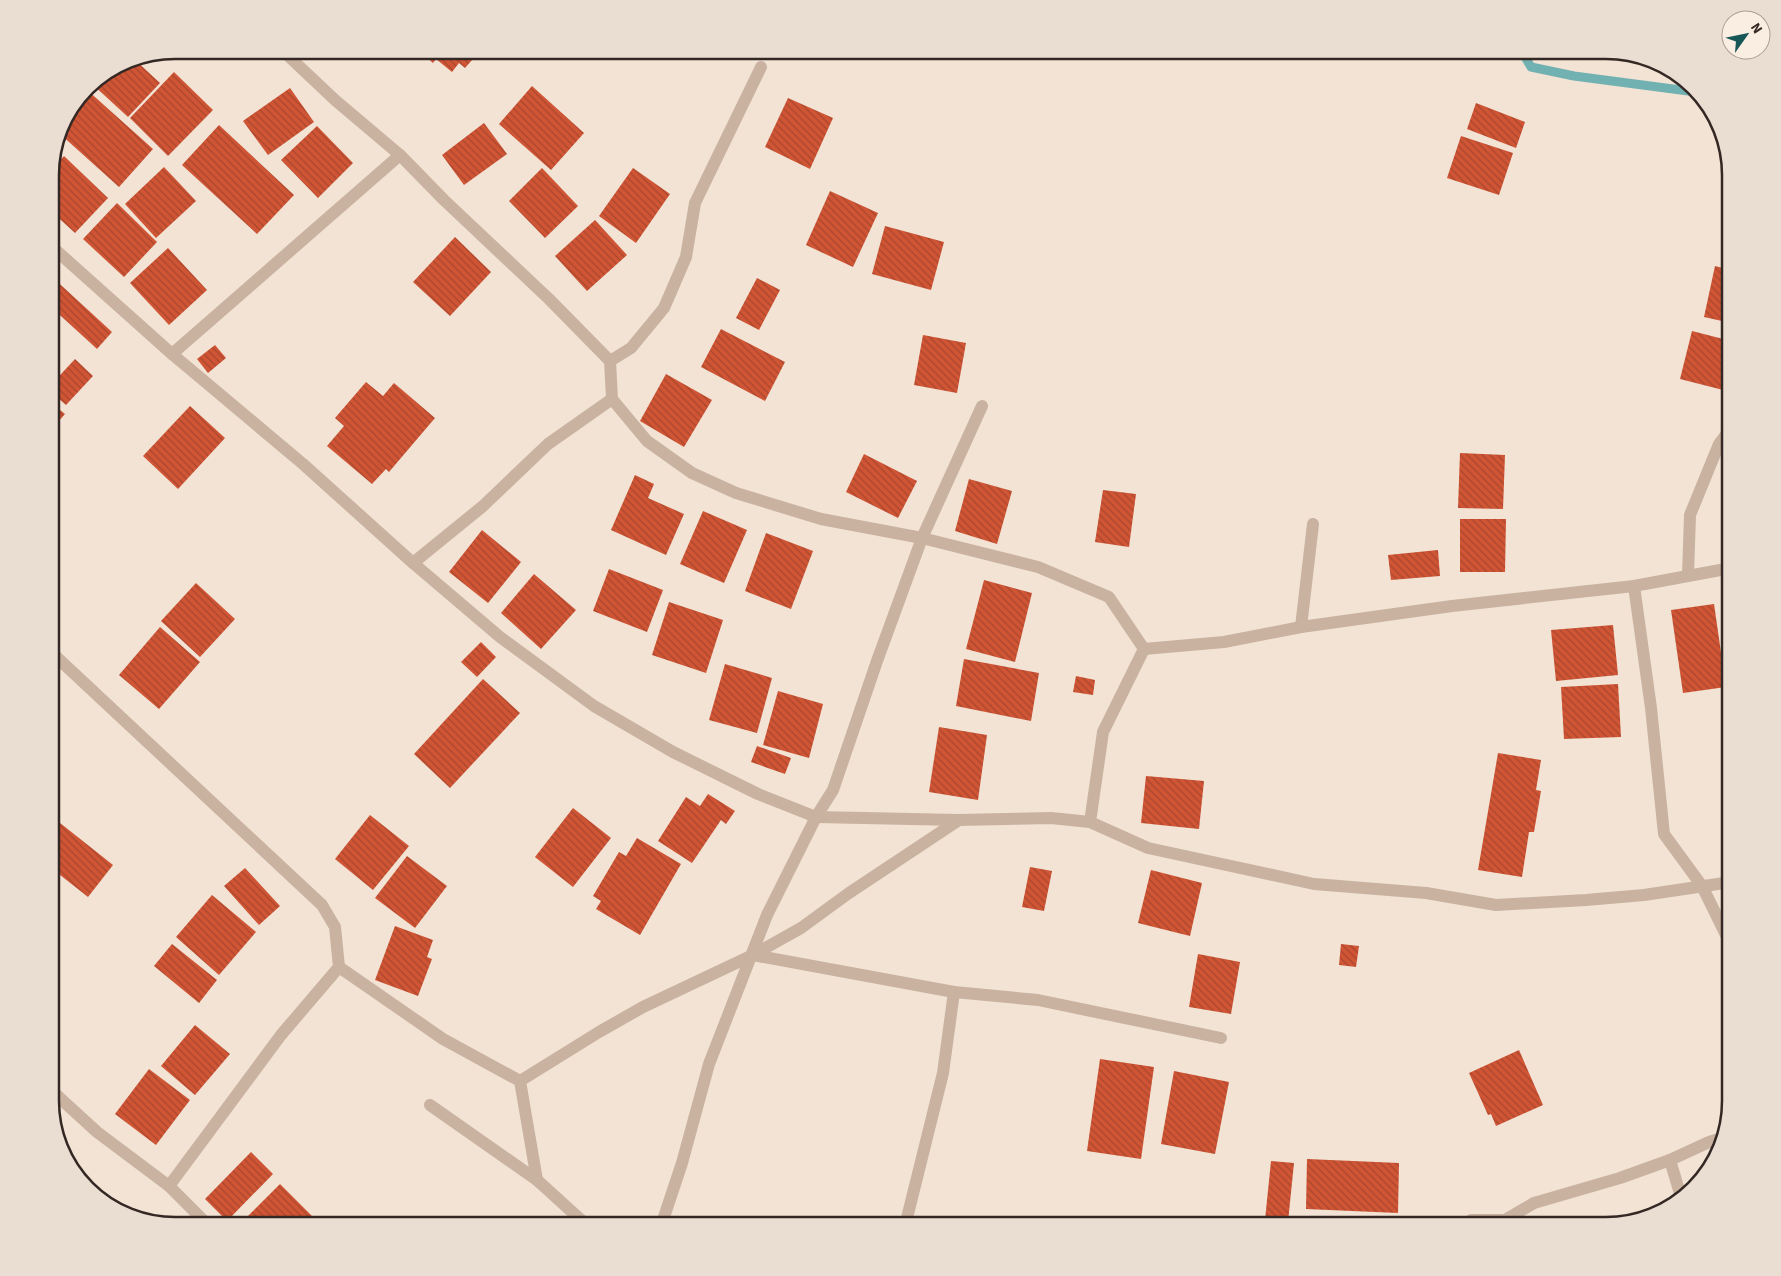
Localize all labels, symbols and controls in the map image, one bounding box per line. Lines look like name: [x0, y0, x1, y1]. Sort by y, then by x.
north arrow: [1721, 10, 1771, 60]
text: N: [1745, 19, 1767, 38]

